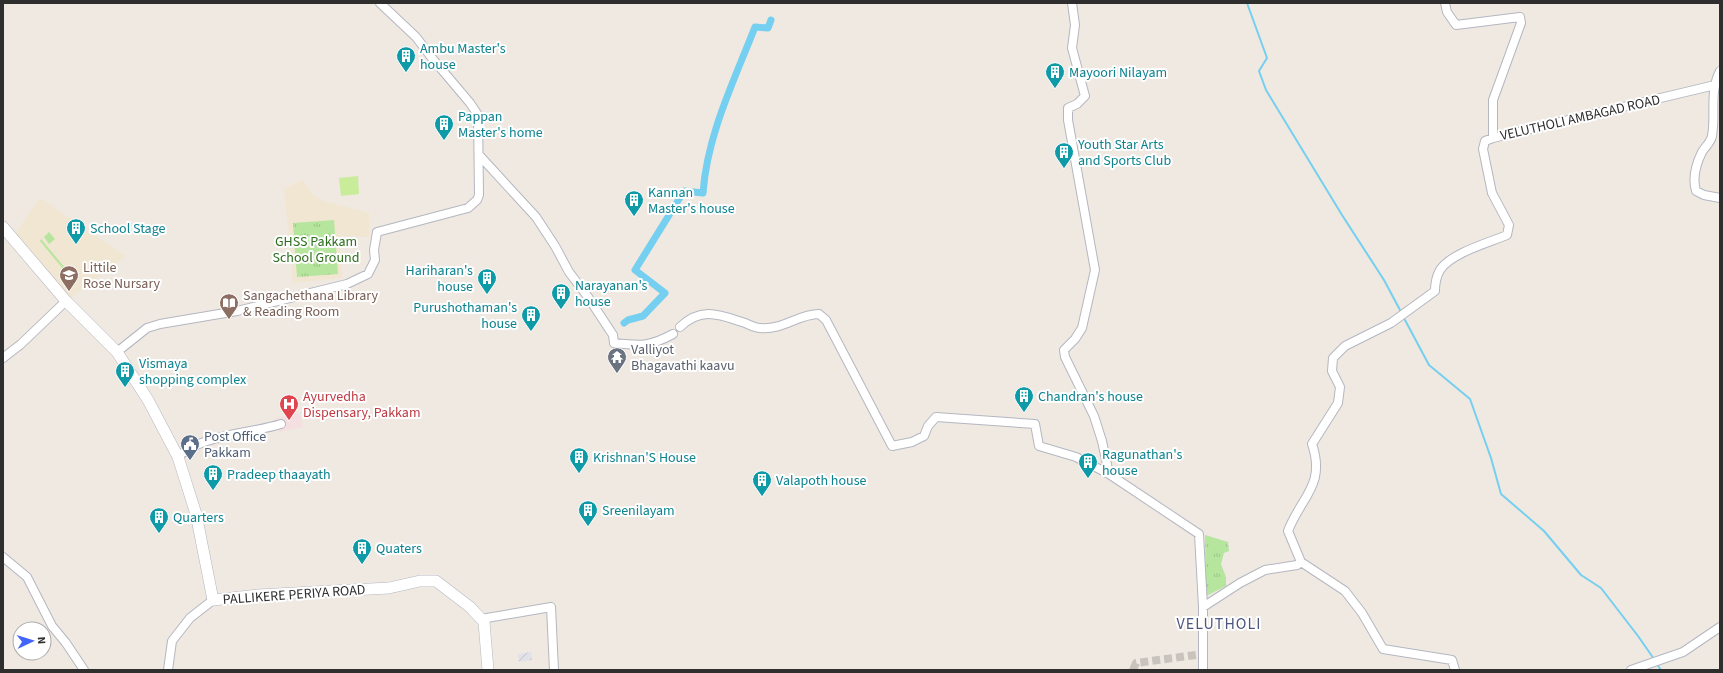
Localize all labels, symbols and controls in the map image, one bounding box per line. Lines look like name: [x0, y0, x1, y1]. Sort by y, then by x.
place label: Ambu Master's house: [420, 39, 506, 75]
building icon: Ambu Master's house: [395, 45, 417, 73]
building icon: Mayoori Nilayam: [1044, 61, 1066, 89]
place label: Mayoori Nilayam: [1069, 63, 1167, 83]
street label: VELUTHOLI AMBAGAD ROAD: [1498, 90, 1662, 146]
place label: Pappan Master's home: [458, 107, 543, 143]
building icon: Pappan Master's home: [433, 113, 455, 141]
place label: Youth Star Arts and Sports Club: [1077, 135, 1171, 171]
building icon: Youth Star Arts and Sports Club: [1053, 141, 1075, 169]
place label: Kannan Master's house: [648, 183, 735, 219]
building icon: Kannan Master's house: [623, 189, 645, 217]
building icon: School Stage: [65, 217, 87, 245]
place label: School Stage: [90, 219, 166, 239]
park label: GHSS Pakkam School Ground: [272, 232, 360, 268]
place label: Littile Rose Nursary: [83, 258, 161, 294]
place label: Hariharan's house: [406, 261, 473, 297]
school or university icon: Littile Rose Nursary: [58, 264, 80, 292]
building icon: Hariharan's house: [476, 267, 498, 295]
place label: Narayanan's house: [575, 276, 648, 312]
building icon: Narayanan's house: [550, 282, 572, 310]
place label: Sangachethana Library & Reading Room: [243, 286, 379, 322]
library icon: Sangachethana Library & Reading Room: [218, 292, 240, 320]
place label: Purushothaman's house: [413, 298, 517, 334]
building icon: Purushothaman's house: [520, 304, 542, 332]
place label: Valliyot Bhagavathi kaavu: [631, 340, 735, 376]
temple icon: Valliyot Bhagavathi kaavu: [606, 346, 628, 374]
place label: Vismaya shopping complex: [139, 354, 247, 390]
building icon: Vismaya shopping complex: [114, 360, 136, 388]
building icon: Chandran's house: [1013, 385, 1035, 413]
place label: Ayurvedha Dispensary, Pakkam: [303, 387, 421, 423]
place label: Chandran's house: [1038, 387, 1143, 407]
hospital icon: Ayurvedha Dispensary, Pakkam: [278, 393, 300, 421]
place label: Post Office Pakkam: [204, 427, 266, 463]
public building icon: Post Office Pakkam: [179, 433, 201, 461]
place label: Ragunathan's house: [1102, 445, 1182, 481]
building icon: Krishnan'S House: [568, 446, 590, 474]
place label: Krishnan'S House: [593, 448, 696, 468]
building icon: Ragunathan's house: [1077, 451, 1099, 479]
building icon: Pradeep thaayath: [202, 463, 224, 491]
place label: Pradeep thaayath: [227, 465, 331, 485]
building icon: Valapoth house: [751, 469, 773, 497]
place label: Valapoth house: [776, 471, 867, 491]
building icon: Sreenilayam: [577, 499, 599, 527]
place label: Sreenilayam: [602, 501, 675, 521]
building icon: Quarters: [148, 506, 170, 534]
place label: Quarters: [173, 508, 224, 528]
building icon: Quaters: [351, 537, 373, 565]
place label: Quaters: [376, 539, 422, 559]
street label: PALLIKERE PERIYA ROAD: [222, 580, 366, 610]
district label: VELUTHOLI: [1177, 613, 1261, 635]
north arrow: [12, 621, 52, 661]
text: N: [34, 636, 49, 645]

